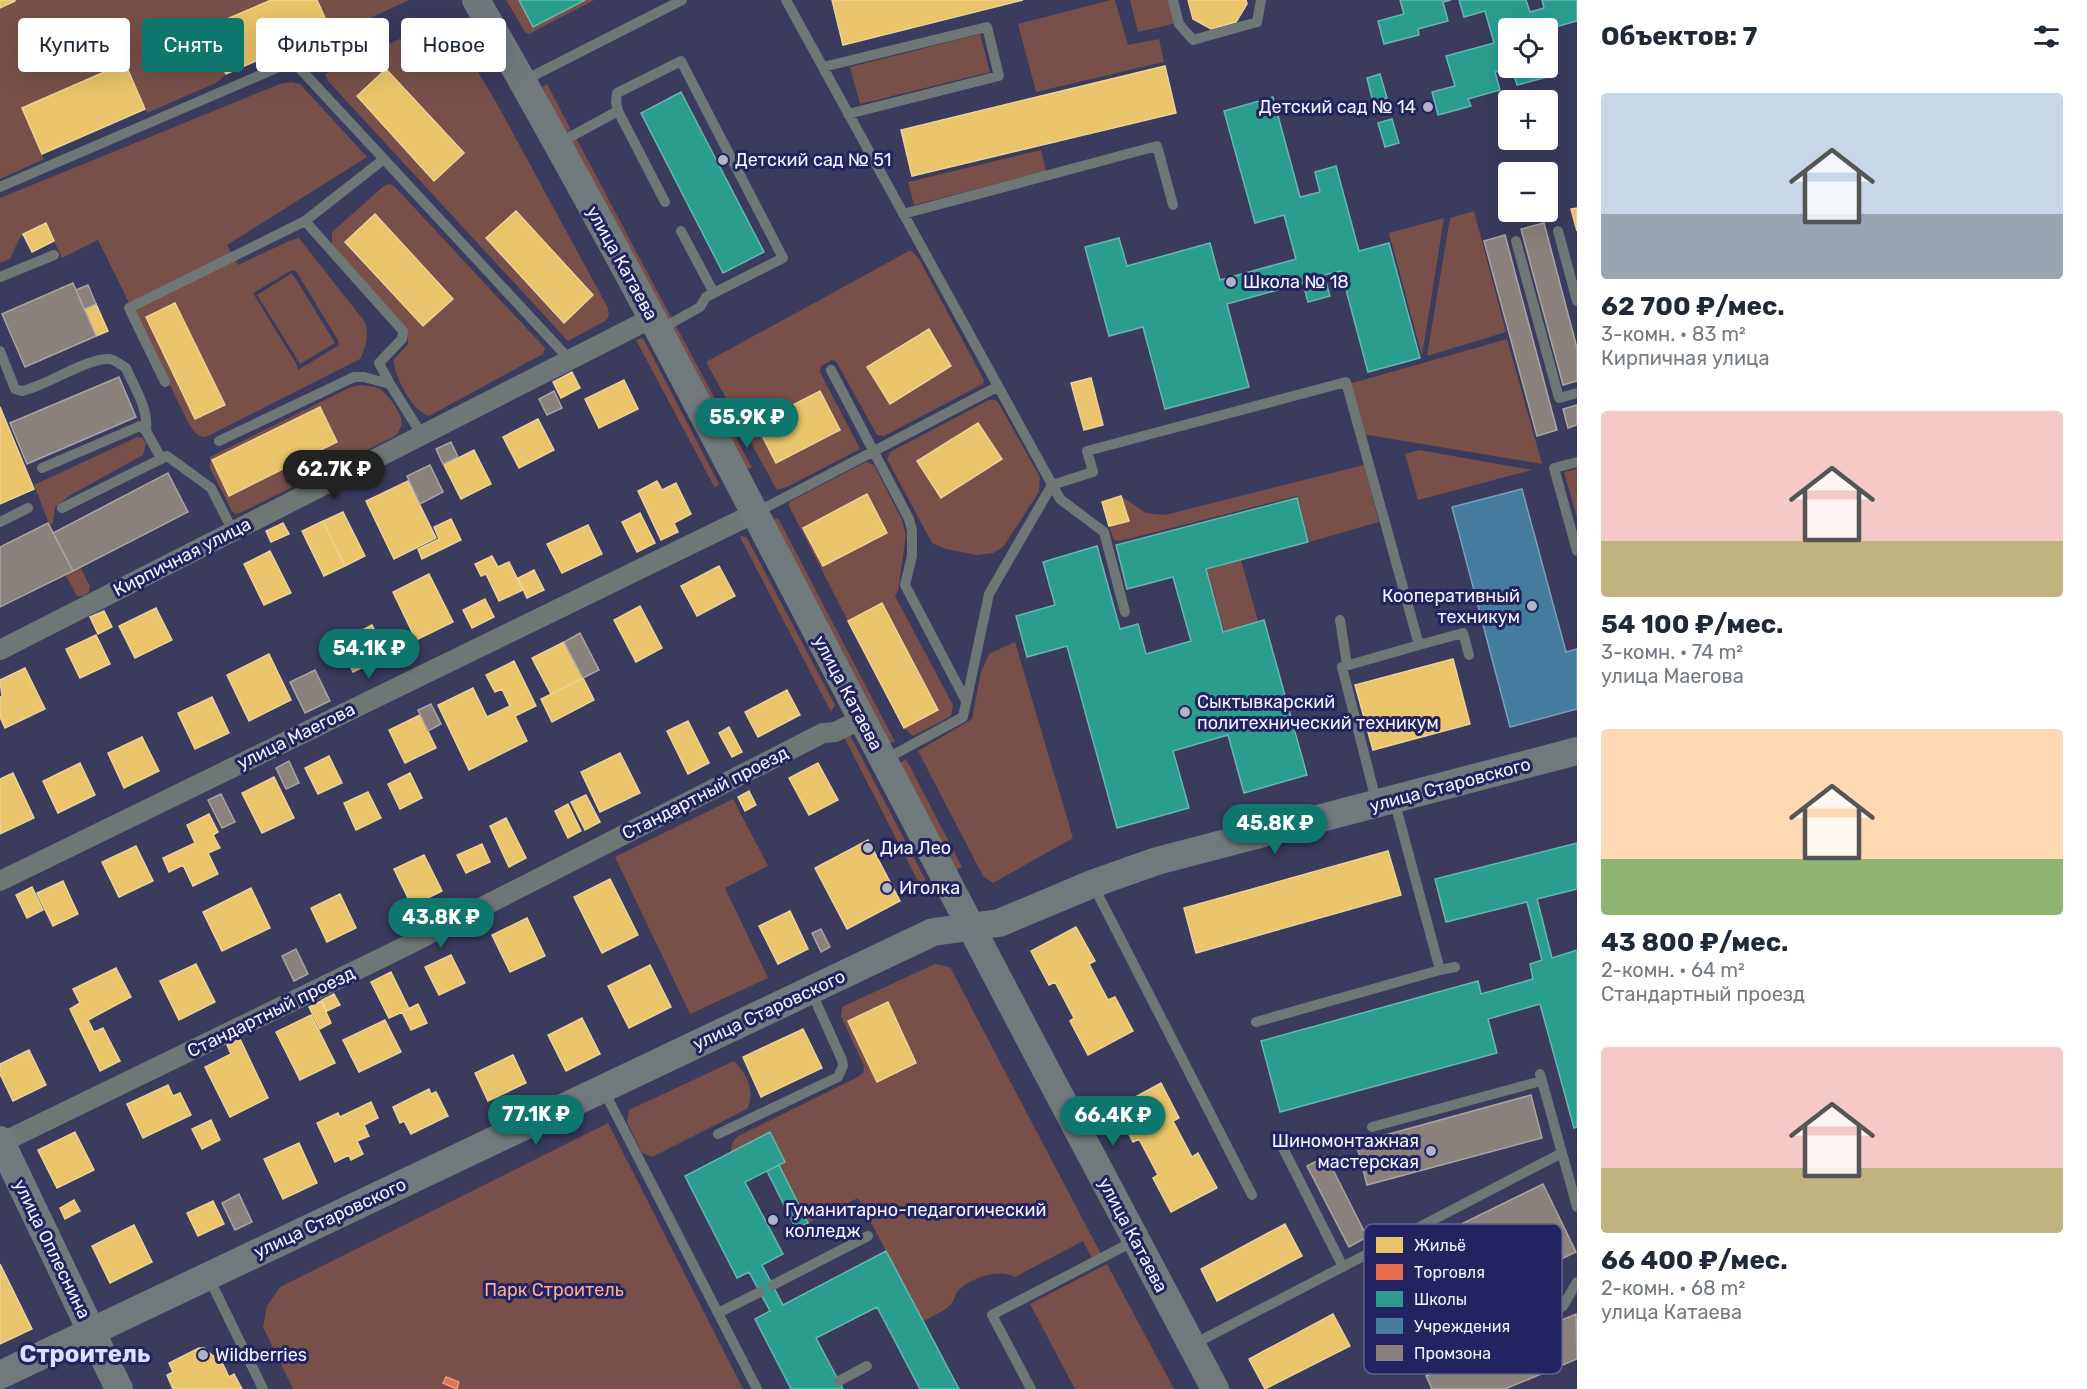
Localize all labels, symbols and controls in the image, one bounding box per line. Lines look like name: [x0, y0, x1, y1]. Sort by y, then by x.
chip: Купить: [18, 18, 130, 72]
chip: Снять: [142, 18, 244, 72]
chip: Фильтры: [256, 18, 389, 72]
chip: Новое: [401, 18, 506, 72]
map controls: [1498, 18, 1558, 222]
button: locate: [1498, 18, 1558, 78]
icon: filters: [2030, 20, 2063, 53]
text: Объектов: 7: [1601, 21, 1757, 52]
button: +: [1498, 90, 1558, 150]
place label: Детский сад № 14: [1259, 96, 1416, 118]
marker: Детский сад № 14: [1421, 100, 1435, 114]
icon: home: [1778, 132, 1886, 240]
place label: Детский сад № 51: [735, 149, 891, 171]
marker: Детский сад № 51: [716, 153, 730, 167]
button: −: [1498, 162, 1558, 222]
street label: улица Катаева: [582, 202, 662, 324]
place label: Школа № 18: [1243, 271, 1349, 293]
marker: Школа № 18: [1224, 275, 1238, 289]
text: 62 700 ₽/мес.: [1601, 291, 1785, 322]
text: 3-комн. · 83 m²: [1601, 322, 1746, 346]
text: Кирпичная улица: [1601, 346, 1769, 370]
pin: 55.9K ₽: [692, 398, 802, 449]
text: 55.9K ₽: [709, 405, 785, 429]
pin: 62.7K ₽: [279, 450, 389, 501]
icon: home: [1778, 450, 1886, 558]
text: 62.7K ₽: [297, 457, 371, 481]
street label: Кирпичная улица: [109, 513, 255, 601]
place label: Кооперативный техникум: [1382, 585, 1520, 628]
marker: Кооперативный техникум: [1525, 599, 1539, 613]
text: 54 100 ₽/мес.: [1601, 609, 1783, 640]
pin: 54.1K ₽: [314, 629, 424, 680]
street label: улица Катаева: [808, 632, 888, 754]
text: 54.1K ₽: [333, 636, 405, 660]
text: 3-комн. · 74 m²: [1601, 640, 1743, 664]
text: улица Маегова: [1601, 664, 1744, 688]
place label: Сыктывкарский политехнический техникум: [1197, 691, 1439, 734]
street label: улица Маегова: [233, 698, 359, 774]
marker: Сыктывкарский политехнический техникум: [1178, 705, 1192, 719]
street label: Стандартный проезд: [618, 741, 792, 844]
street label: улица Старовского: [1367, 753, 1533, 817]
icon: home: [1778, 768, 1886, 876]
pin: 45.8K ₽: [1220, 804, 1330, 855]
text: 45.8K ₽: [1236, 811, 1314, 835]
place label: Диа Лео: [880, 837, 951, 859]
marker: Диа Лео: [861, 841, 875, 855]
place label: Иголка: [899, 877, 960, 899]
marker: Иголка: [880, 881, 894, 895]
pin: 43.8K ₽: [386, 898, 496, 949]
text: 43.8K ₽: [402, 905, 480, 929]
text: 43 800 ₽/мес.: [1601, 927, 1788, 958]
text: 2-комн. · 64 m²: [1601, 958, 1745, 982]
street label: Стандартный проезд: [184, 962, 359, 1062]
street label: улица Старовского: [689, 965, 849, 1055]
text: Стандартный проезд: [1601, 982, 1805, 1006]
icon: home: [1778, 1086, 1886, 1194]
pin: 77.1K ₽: [481, 1095, 591, 1146]
pin: 66.4K ₽: [1058, 1096, 1168, 1147]
text: 77.1K ₽: [502, 1102, 570, 1126]
text: 66.4K ₽: [1074, 1103, 1152, 1127]
place label: Шиномонтажная мастерская: [1272, 1130, 1419, 1173]
marker: Шиномонтажная мастерская: [1424, 1144, 1438, 1158]
street label: улица Старовского: [250, 1173, 410, 1263]
street label: улица Катаева: [1093, 1174, 1173, 1296]
street label: улица Оплеснина: [9, 1176, 95, 1322]
place label: Гуманитарно-педагогический колледж: [785, 1199, 1046, 1242]
marker: Гуманитарно-педагогический колледж: [766, 1213, 780, 1227]
legend: [1364, 1224, 1562, 1374]
text: Жильё: [1414, 1236, 1466, 1255]
text: 66 400 ₽/мес.: [1601, 1245, 1788, 1276]
text: Торговля: [1414, 1263, 1485, 1282]
text: 2-комн. · 68 m²: [1601, 1276, 1745, 1300]
park label: Парк Строитель: [484, 1279, 624, 1301]
text: Школы: [1414, 1290, 1467, 1309]
text: улица Катаева: [1601, 1300, 1742, 1324]
text: Учреждения: [1414, 1317, 1510, 1336]
district label: Строитель: [20, 1340, 150, 1368]
place label: Wildberries: [215, 1344, 307, 1366]
text: Промзона: [1414, 1344, 1491, 1363]
marker: Wildberries: [196, 1348, 210, 1362]

